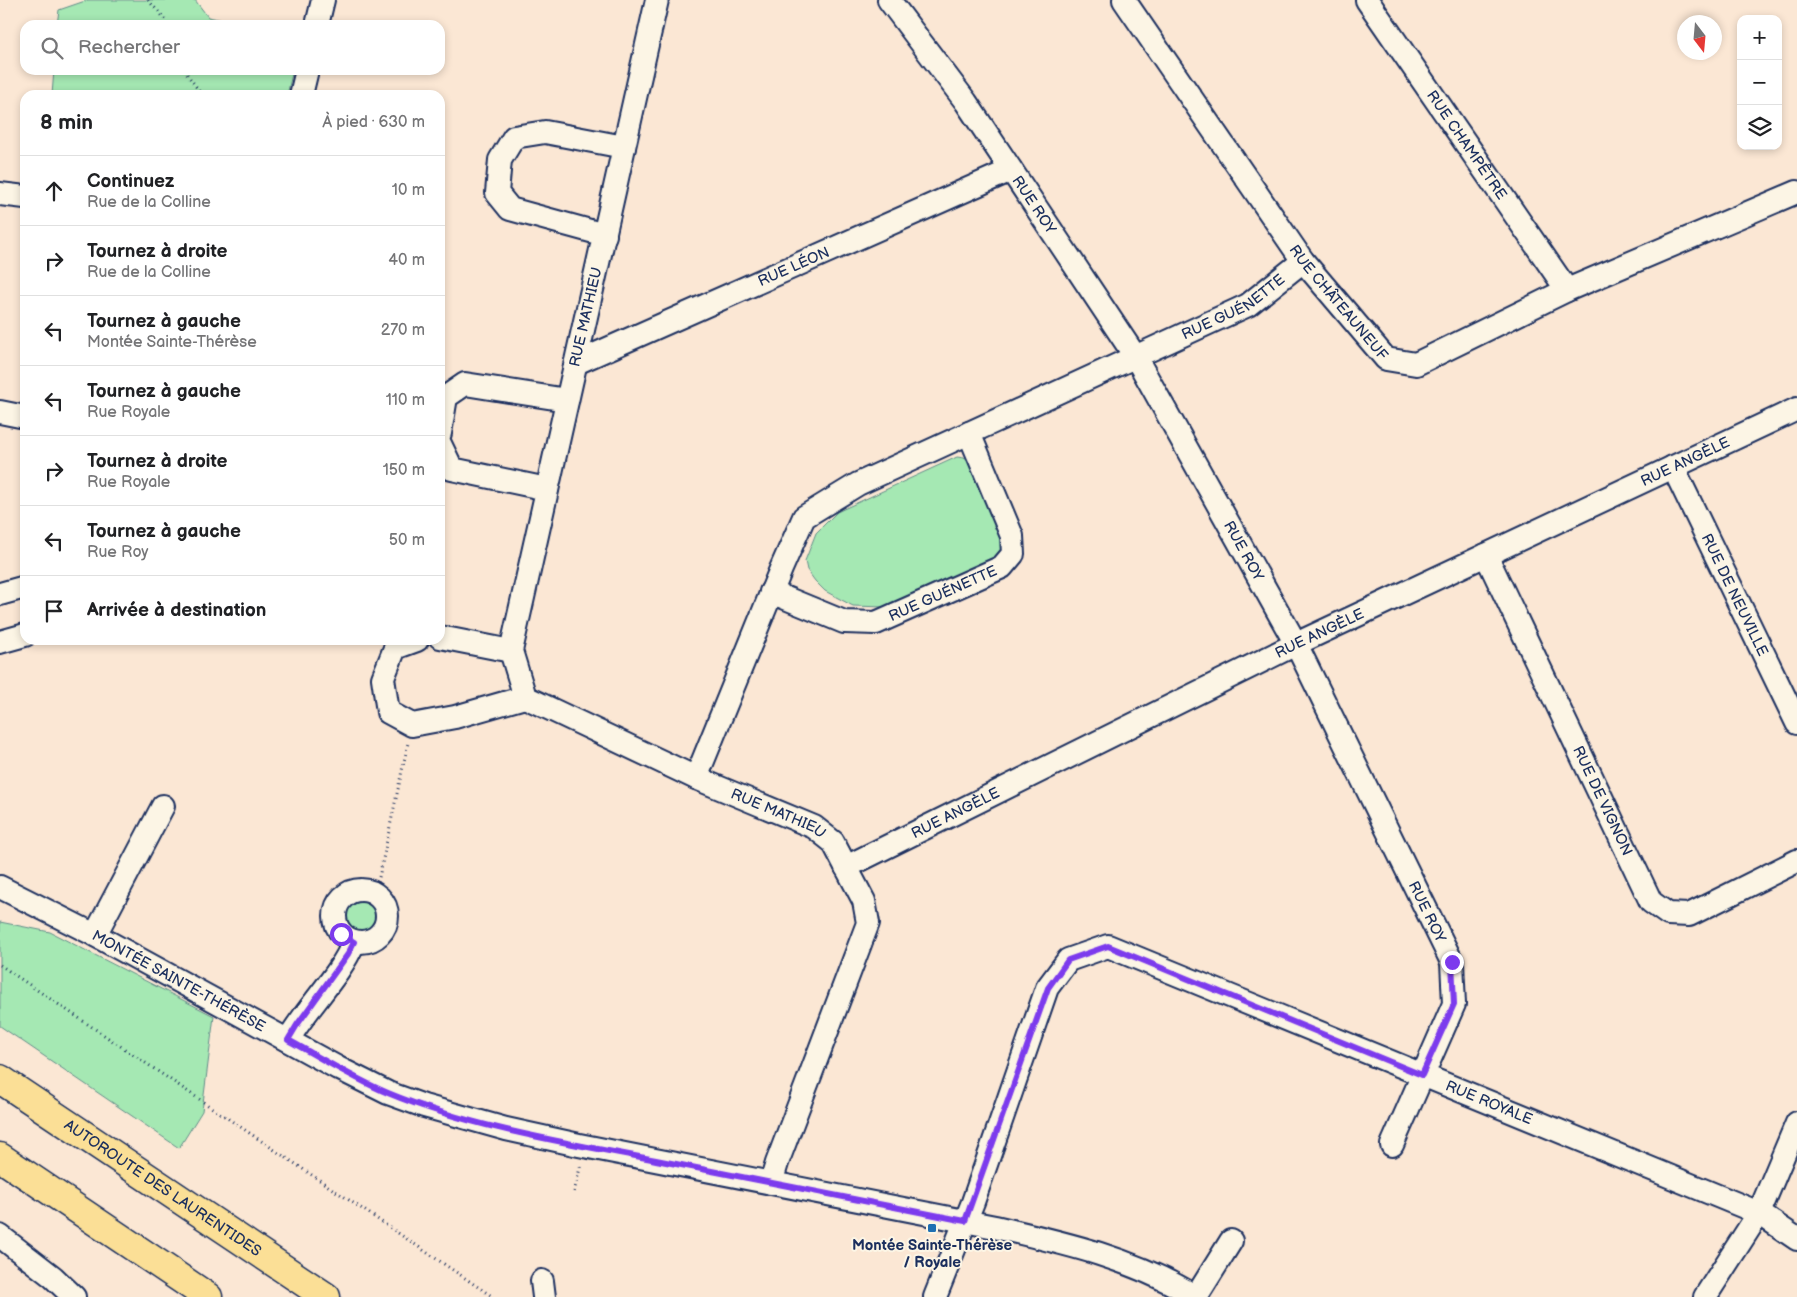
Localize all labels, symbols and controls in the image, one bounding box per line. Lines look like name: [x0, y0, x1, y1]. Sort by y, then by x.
north arrow: [1677, 15, 1722, 60]
map controls: [1737, 15, 1782, 150]
button: +: [1737, 15, 1782, 60]
search box: [20, 20, 445, 75]
icon: search: [38, 34, 66, 62]
text: Rechercher: [78, 36, 180, 59]
button: −: [1737, 60, 1782, 105]
street label: RUE CHAMPÊTRE: [1423, 87, 1511, 203]
button: layers: [1737, 105, 1782, 150]
text: 8 min: [40, 110, 93, 135]
text: À pied · 630 m: [322, 113, 425, 132]
text: Continuez: [87, 170, 174, 193]
street label: RUE ROY: [1008, 172, 1061, 237]
icon: ahead: [40, 177, 68, 205]
text: 10 m: [392, 181, 425, 200]
text: Rue de la Colline: [87, 193, 211, 212]
text: Tournez à droite: [87, 240, 228, 263]
street label: RUE CHÂTEAUNEUF: [1285, 241, 1392, 364]
street label: RUE LÉON: [755, 242, 832, 291]
icon: right: [40, 247, 68, 275]
text: 40 m: [388, 251, 425, 270]
text: Rue de la Colline: [87, 263, 211, 282]
street label: RUE MATHIEU: [565, 265, 607, 369]
street label: RUE GUÉNETTE: [1178, 270, 1289, 344]
text: Tournez à gauche: [87, 310, 241, 333]
icon: left: [40, 317, 68, 345]
text: 270 m: [381, 321, 425, 340]
text: Montée Sainte-Thérèse: [87, 333, 257, 352]
text: Tournez à gauche: [87, 380, 241, 403]
icon: left: [40, 387, 68, 415]
text: 110 m: [386, 391, 425, 410]
text: Rue Royale: [87, 403, 170, 422]
street label: RUE ANGÈLE: [1637, 432, 1733, 491]
text: Tournez à droite: [87, 450, 228, 473]
icon: right: [40, 457, 68, 485]
text: 150 m: [383, 461, 425, 480]
text: Rue Royale: [87, 473, 170, 492]
street label: RUE ROY: [1220, 517, 1268, 584]
text: Tournez à gauche: [87, 520, 241, 543]
icon: left: [40, 527, 68, 555]
street label: RUE DE NEUVILLE: [1697, 530, 1773, 659]
text: 50 m: [389, 531, 425, 550]
text: Rue Roy: [87, 543, 149, 562]
street label: RUE GUÉNETTE: [886, 561, 1000, 626]
icon: arrive: [40, 597, 68, 625]
text: Arrivée à destination: [87, 599, 266, 622]
street label: RUE ANGÈLE: [1272, 604, 1367, 662]
street label: RUE DE VIGNON: [1569, 743, 1637, 859]
street label: RUE ANGÈLE: [908, 783, 1003, 843]
street label: RUE MATHIEU: [728, 784, 830, 842]
street label: RUE ROY: [1404, 878, 1450, 946]
route start: [330, 923, 353, 946]
street label: MONTÉE SAINTE-THÉRÈSE: [89, 926, 269, 1036]
route end: [1441, 951, 1464, 974]
street label: RUE ROYALE: [1443, 1076, 1535, 1129]
street label: AUTOROUTE DES LAURENTIDES: [61, 1115, 265, 1261]
marker: Montée Sainte-Thérèse / Royale: [926, 1222, 938, 1234]
place label: Montée Sainte-Thérèse / Royale: [852, 1236, 1012, 1272]

